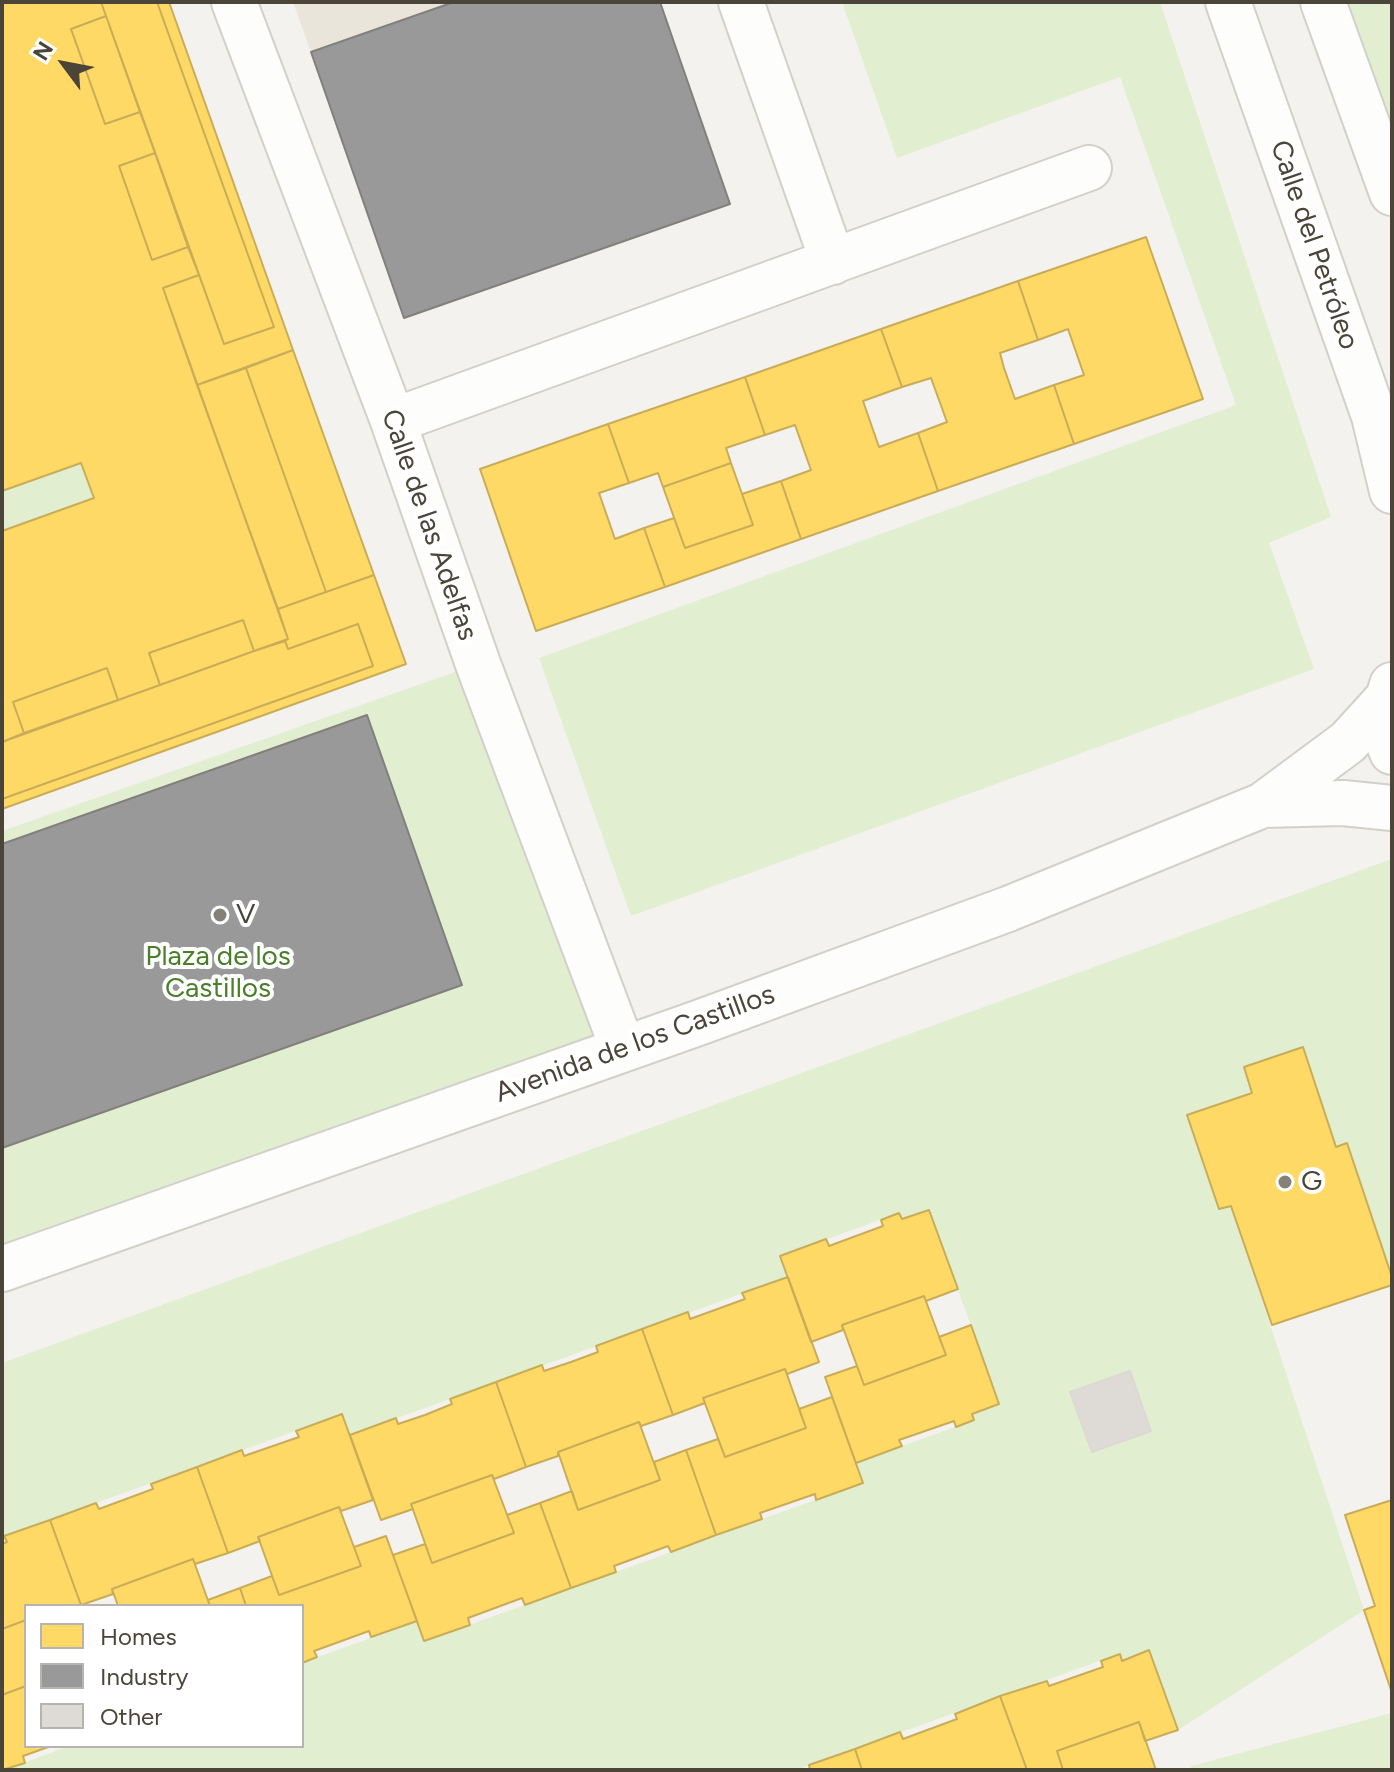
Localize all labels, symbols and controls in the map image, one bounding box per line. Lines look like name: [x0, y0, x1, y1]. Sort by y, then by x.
north arrow: [24, 24, 104, 104]
text: N: [27, 37, 59, 65]
street label: Calle del Petróleo: [1262, 136, 1366, 354]
street label: Calle de las Adelfas: [374, 405, 484, 645]
place label: V: [236, 898, 255, 932]
marker: V: [211, 906, 229, 924]
park label: Plaza de los Castillos: [145, 940, 291, 1006]
street label: Avenida de los Castillos: [491, 978, 779, 1110]
place label: G: [1301, 1165, 1322, 1199]
marker: G: [1276, 1173, 1294, 1191]
legend: [24, 1604, 304, 1748]
text: Homes: [100, 1622, 177, 1651]
text: Industry: [100, 1662, 188, 1691]
text: Other: [100, 1702, 162, 1731]

